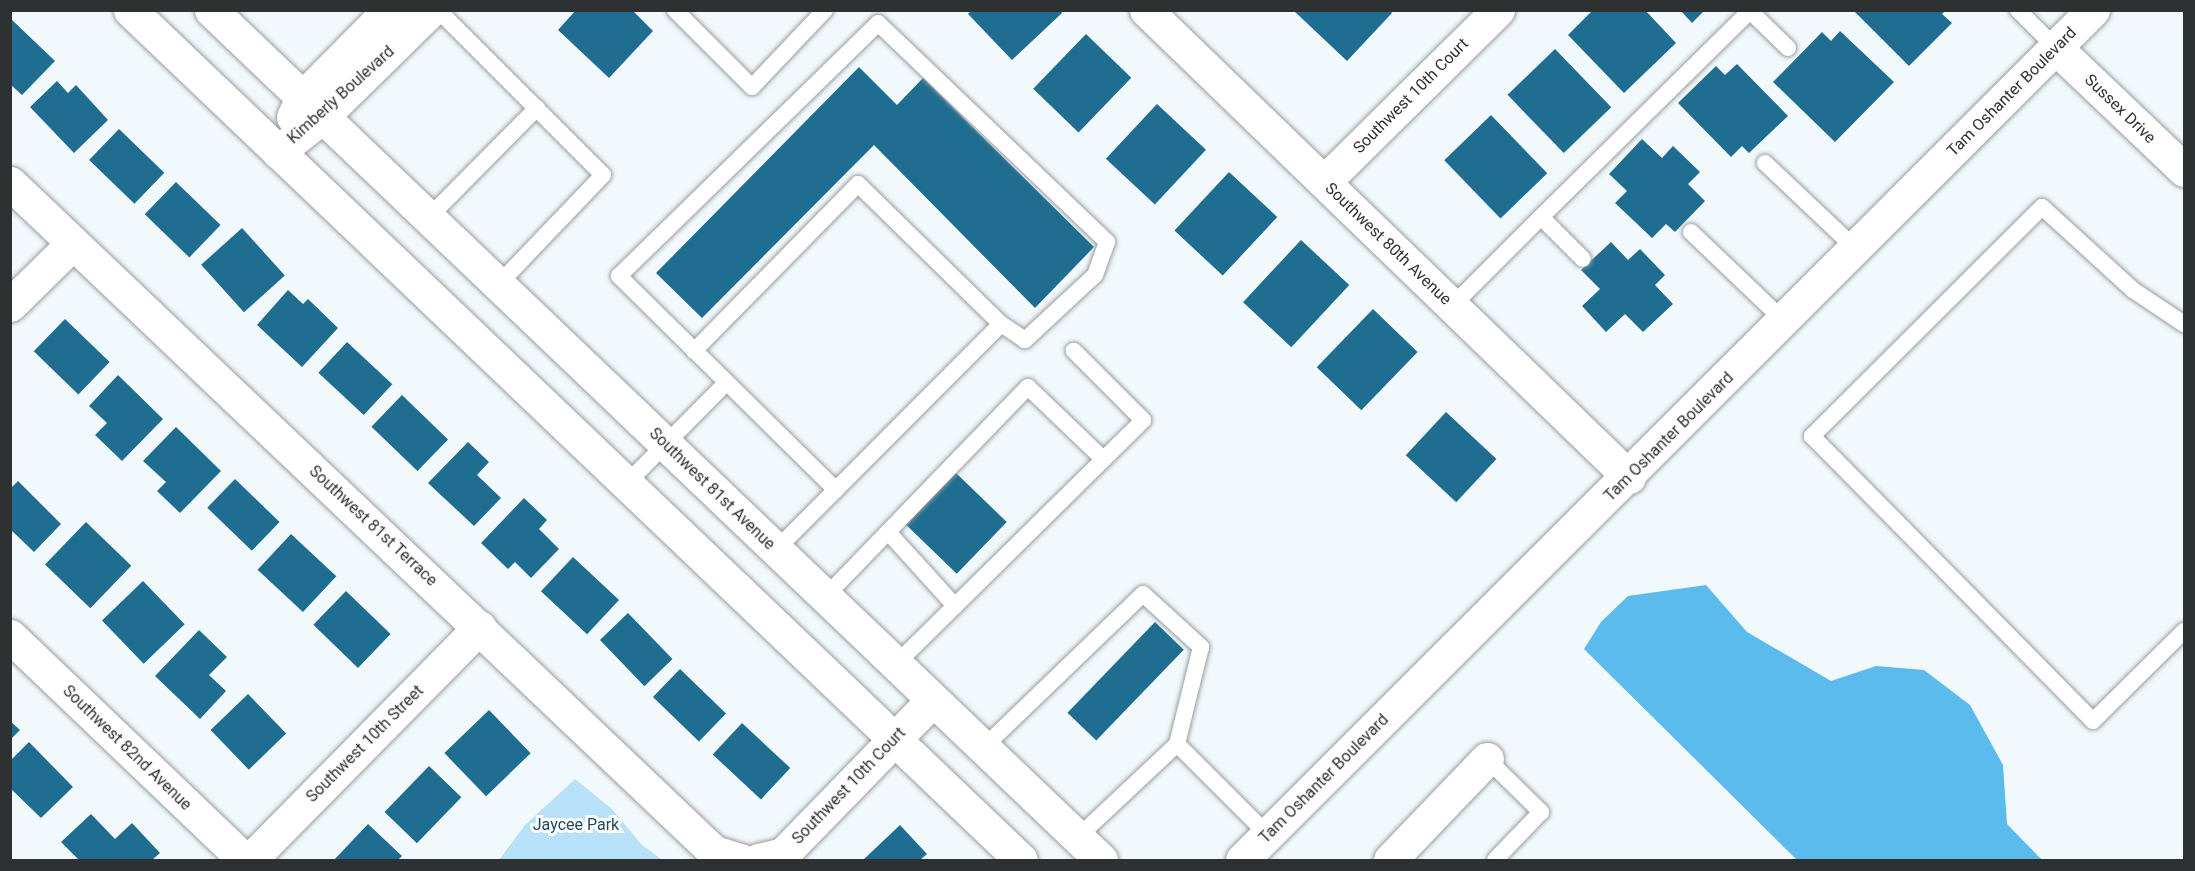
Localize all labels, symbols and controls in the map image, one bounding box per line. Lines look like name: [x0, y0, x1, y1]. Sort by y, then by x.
street label: Tam Oshanter Boulevard: [1943, 23, 2081, 161]
street label: Southwest 10th Court: [1349, 34, 1473, 158]
street label: Kimberly Boulevard: [284, 42, 398, 148]
street label: Sussex Drive: [2081, 70, 2159, 148]
street label: Southwest 80th Avenue: [1321, 179, 1455, 309]
street label: Tam Oshanter Boulevard: [1600, 368, 1738, 506]
street label: Southwest 81st Avenue: [645, 424, 779, 554]
street label: Southwest 81st Terrace: [305, 462, 441, 590]
street label: Southwest 82nd Avenue: [59, 681, 195, 815]
street label: Southwest 10th Street: [302, 681, 428, 807]
street label: Tam Oshanter Boulevard: [1255, 710, 1393, 848]
street label: Southwest 10th Court: [788, 724, 910, 848]
park label: Jaycee Park: [533, 815, 619, 835]

